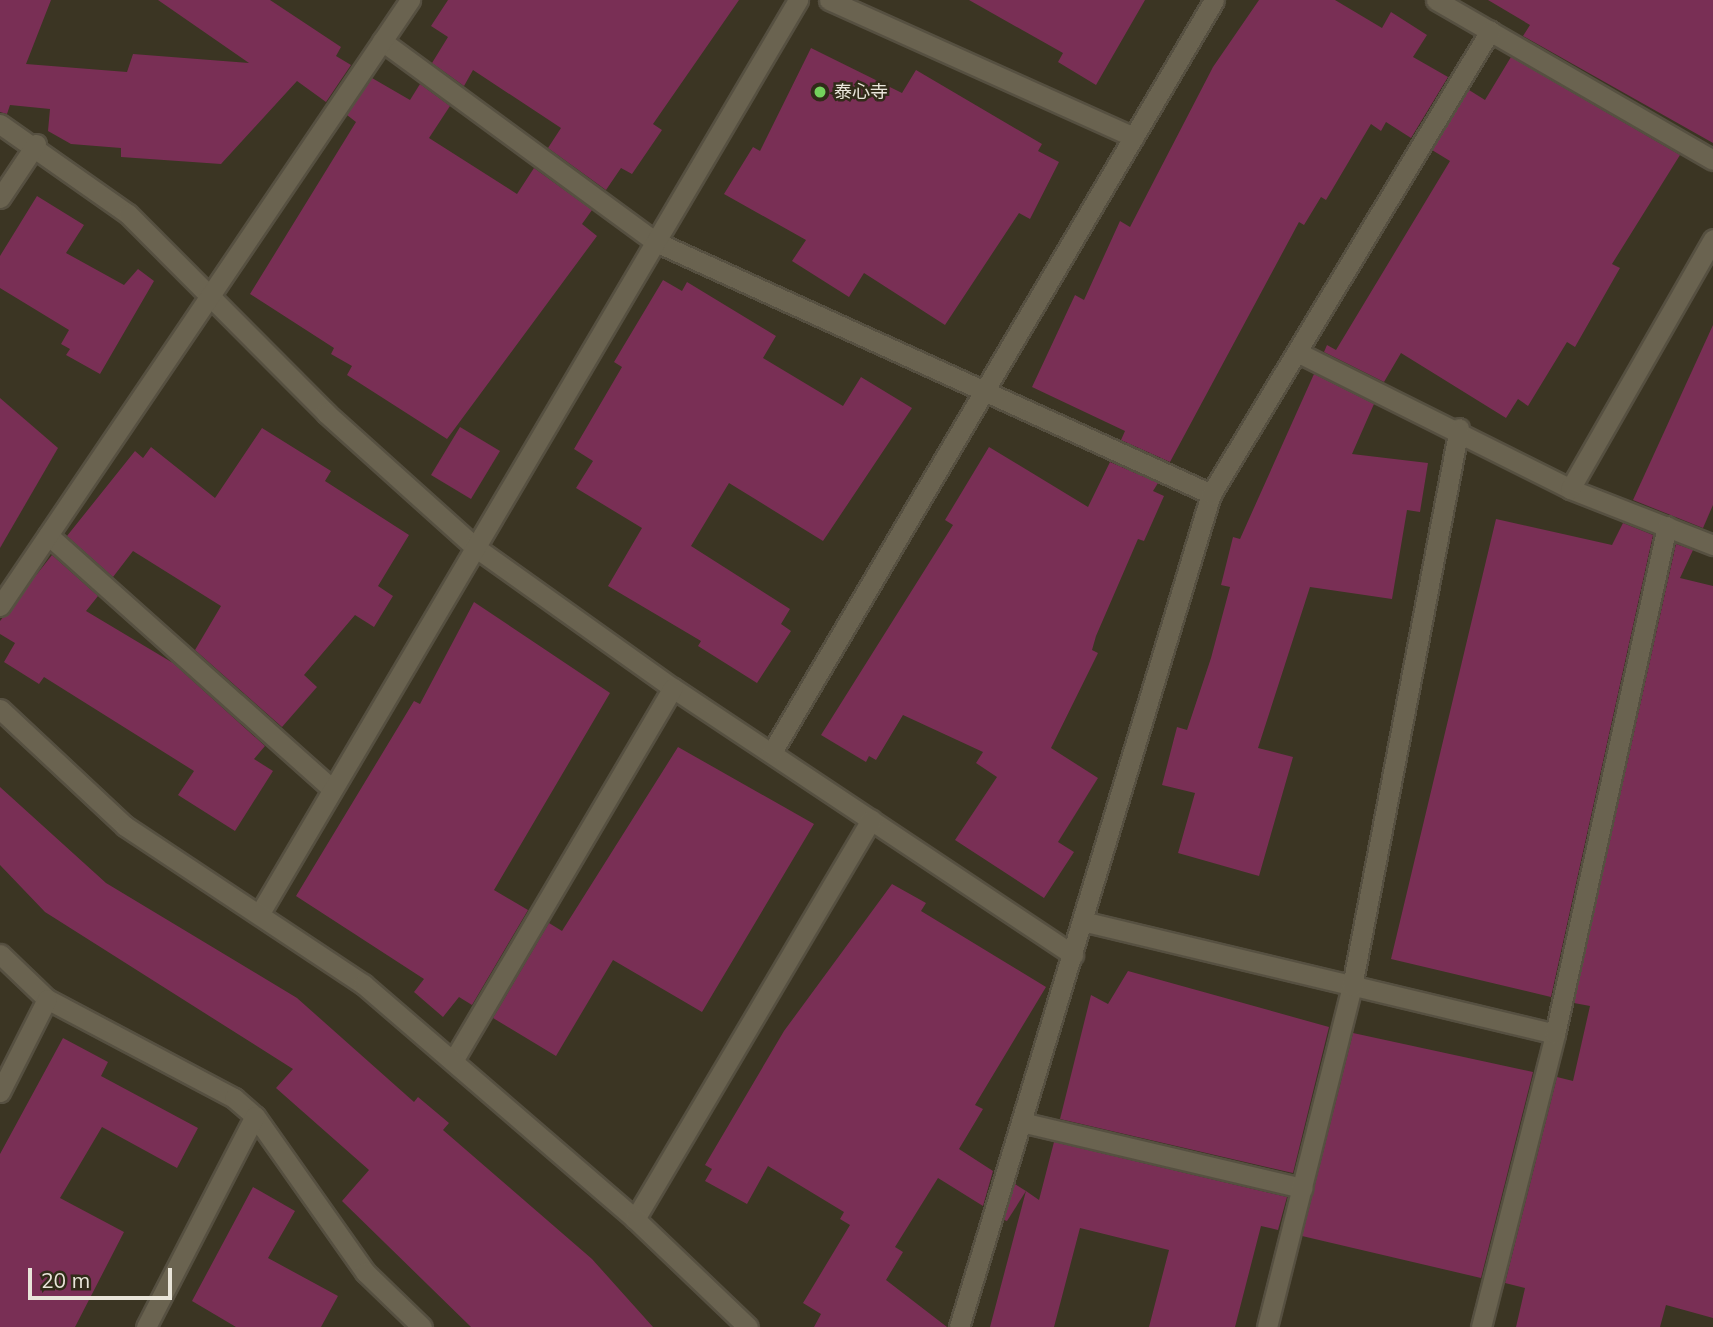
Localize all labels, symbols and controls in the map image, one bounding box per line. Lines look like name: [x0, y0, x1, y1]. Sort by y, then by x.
place label: 泰心寺: [834, 81, 888, 103]
marker: 泰心寺: [812, 84, 828, 100]
scale bar: [32, 1254, 175, 1298]
text: 20 m: [41, 1267, 90, 1293]

